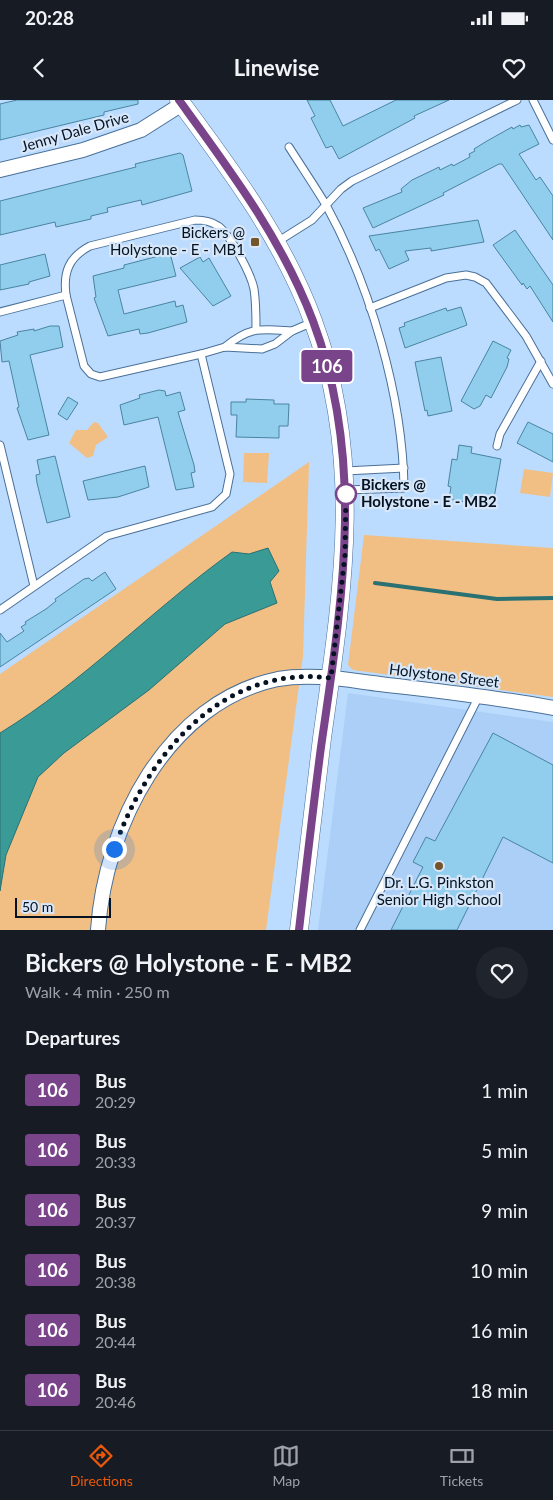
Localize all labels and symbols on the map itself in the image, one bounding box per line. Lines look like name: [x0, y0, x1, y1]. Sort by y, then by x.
street label: Jenny Dale Drive: [19, 107, 131, 155]
place label: Bickers @ Holystone - E - MB1: [110, 223, 245, 258]
marker: Bickers @ Holystone - E - MB1: [249, 236, 261, 248]
line badge: 106: [298, 350, 356, 382]
place label: Bickers @ Holystone - E - MB2: [361, 475, 497, 510]
marker: Bickers @ Holystone - E - MB2: [335, 483, 357, 505]
street label: Holystone Street: [388, 659, 501, 691]
your location: [102, 837, 127, 862]
marker: Dr. L.G. Pinkston Senior High School: [433, 860, 445, 872]
place label: Dr. L.G. Pinkston Senior High School: [377, 873, 501, 908]
scale bar: [15, 895, 111, 918]

